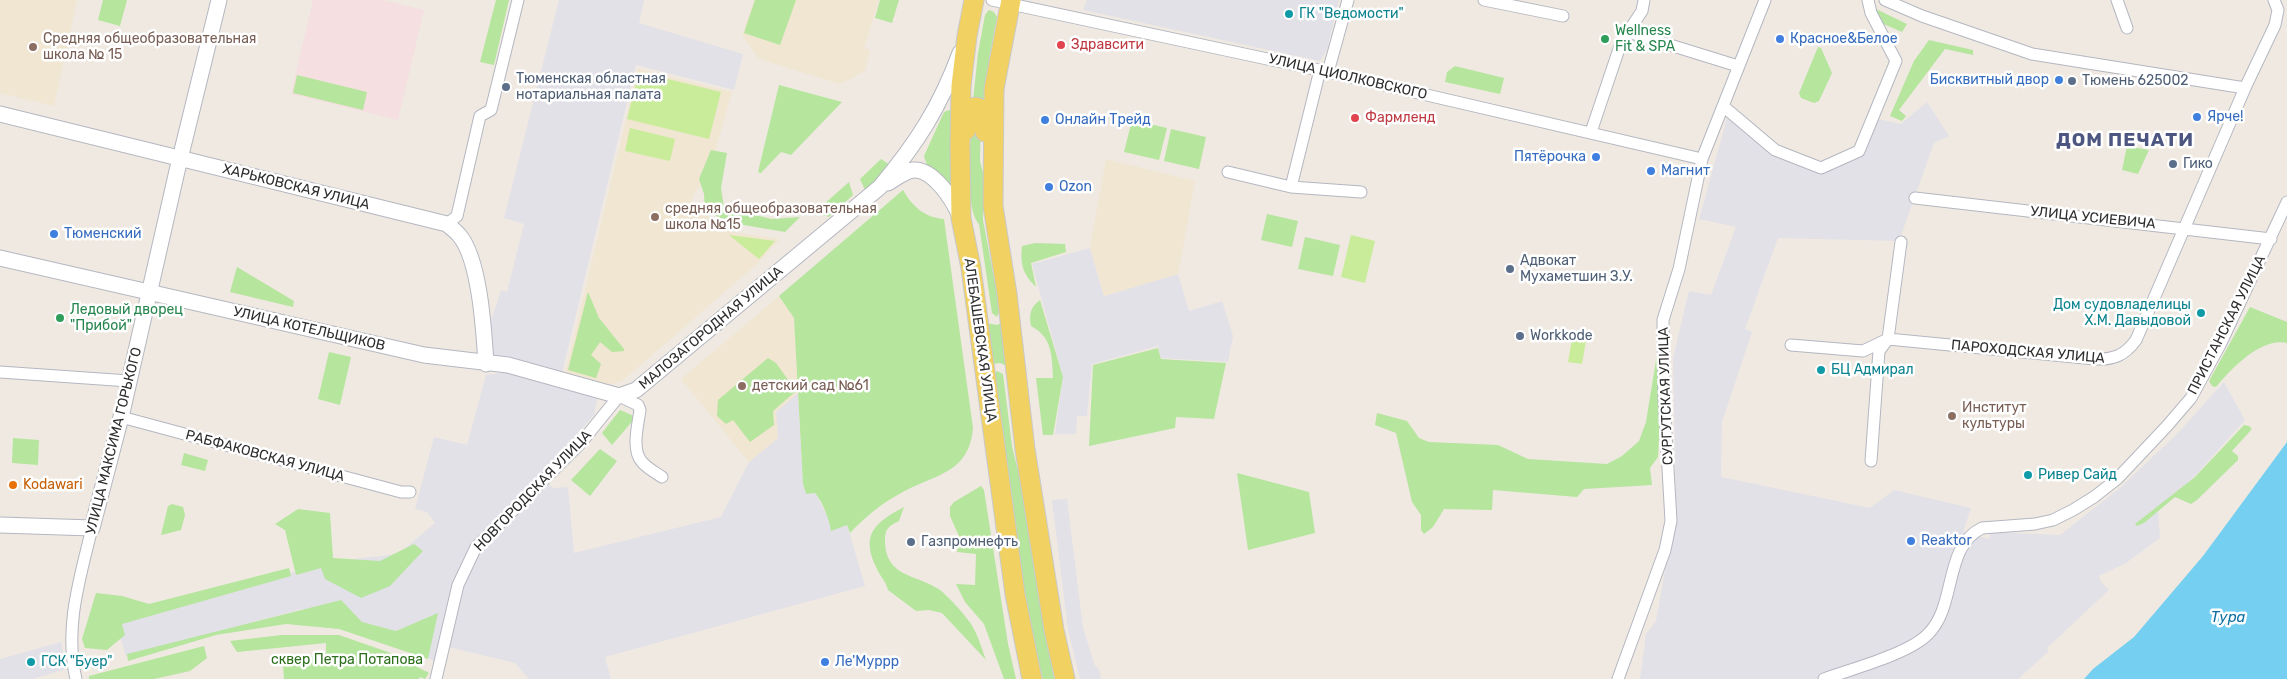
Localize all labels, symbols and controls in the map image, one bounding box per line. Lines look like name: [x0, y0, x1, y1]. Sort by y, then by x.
place label: ГК "Ведомости": [1299, 6, 1404, 22]
marker: ГК "Ведомости": [1283, 8, 1295, 20]
place label: Wellness Fit & SPA: [1615, 23, 1675, 56]
place label: Средняя общеобразовательная школа № 15: [43, 31, 256, 64]
place label: Красное&Белое: [1790, 31, 1898, 47]
marker: Wellness Fit & SPA: [1599, 33, 1611, 45]
marker: Красное&Белое: [1774, 33, 1786, 45]
place label: Здравсити: [1071, 37, 1144, 53]
marker: Здравсити: [1055, 39, 1067, 51]
marker: Средняя общеобразовательная школа № 15: [27, 41, 39, 53]
street label: УЛИЦА ЦИОЛКОВСКОГО: [1267, 51, 1429, 103]
place label: Тюменская областная нотариальная палата: [516, 71, 666, 104]
place label: Бисквитный двор: [1930, 72, 2049, 88]
place label: Тюмень 625002: [2082, 73, 2189, 89]
marker: Бисквитный двор: [2053, 74, 2065, 86]
marker: Тюмень 625002: [2066, 75, 2078, 87]
marker: Тюменская областная нотариальная палата: [500, 81, 512, 93]
place label: Ярче!: [2207, 109, 2244, 125]
place label: Фармленд: [1365, 110, 1435, 126]
marker: Ярче!: [2191, 111, 2203, 123]
place label: Онлайн Трейд: [1055, 112, 1151, 128]
marker: Фармленд: [1349, 112, 1361, 124]
marker: Онлайн Трейд: [1039, 114, 1051, 126]
district label: ДОМ ПЕЧАТИ: [2055, 130, 2195, 152]
place label: Пятёрочка: [1514, 149, 1586, 165]
marker: Пятёрочка: [1590, 151, 1602, 163]
place label: Гико: [2183, 156, 2213, 172]
marker: Гико: [2167, 158, 2179, 170]
street label: ХАРЬКОВСКАЯ УЛИЦА: [221, 161, 371, 213]
place label: Магнит: [1661, 163, 1710, 179]
marker: Магнит: [1645, 165, 1657, 177]
place label: Ozon: [1059, 179, 1092, 195]
marker: Ozon: [1043, 181, 1055, 193]
place label: средняя общеобразовательная школа №15: [665, 201, 877, 233]
street label: УЛИЦА УСИЕВИЧА: [2030, 203, 2156, 233]
marker: средняя общеобразовательная школа №15: [649, 211, 661, 223]
place label: Тюменский: [64, 226, 141, 242]
marker: Тюменский: [48, 228, 60, 240]
street label: ПРИСТАНСКАЯ УЛИЦА: [2185, 252, 2269, 398]
place label: Адвокат Мухаметшин З.У.: [1520, 253, 1633, 286]
street label: АЛЕБАШЕВСКАЯ УЛИЦА: [960, 257, 1000, 423]
street label: МАЛОЗАГОРОДНАЯ УЛИЦА: [636, 263, 786, 393]
marker: Адвокат Мухаметшин З.У.: [1504, 263, 1516, 275]
place label: Дом судовладелицы Х.М. Давыдовой: [2053, 297, 2191, 330]
place label: Ледовый дворец "Прибой": [70, 302, 183, 334]
street label: УЛИЦА КОТЕЛЬЩИКОВ: [231, 303, 387, 355]
marker: Дом судовладелицы Х.М. Давыдовой: [2195, 307, 2207, 319]
marker: Ледовый дворец "Прибой": [54, 312, 66, 324]
street label: СУРГУТСКАЯ УЛИЦА: [1655, 327, 1677, 465]
place label: Workkode: [1530, 328, 1593, 344]
marker: Workkode: [1514, 330, 1526, 342]
street label: ПАРОХОДСКАЯ УЛИЦА: [1950, 337, 2106, 367]
street label: УЛИЦА МАКСИМА ГОРЬКОГО: [83, 346, 145, 536]
place label: БЦ Адмирал: [1831, 362, 1914, 378]
marker: БЦ Адмирал: [1815, 364, 1827, 376]
place label: детский сад №61: [752, 378, 869, 394]
marker: детский сад №61: [736, 380, 748, 392]
place label: Институт культуры: [1962, 400, 2026, 432]
marker: Институт культуры: [1946, 410, 1958, 422]
street label: РАБФАКОВСКАЯ УЛИЦА: [184, 427, 346, 485]
street label: НОВГОРОДСКАЯ УЛИЦА: [471, 427, 595, 555]
place label: Ривер Сайд: [2038, 467, 2117, 483]
marker: Ривер Сайд: [2022, 469, 2034, 481]
place label: Kodawari: [23, 477, 83, 493]
marker: Kodawari: [7, 479, 19, 491]
place label: Reaktor: [1921, 533, 1972, 549]
place label: Газпромнефть: [921, 534, 1018, 550]
marker: Reaktor: [1905, 535, 1917, 547]
marker: Газпромнефть: [905, 536, 917, 548]
water label: Тура: [2211, 609, 2245, 627]
park label: сквер Петра Потапова: [271, 652, 423, 668]
place label: ГСК "Буер": [41, 654, 112, 670]
place label: Ле'Муррр: [835, 654, 899, 670]
marker: ГСК "Буер": [25, 656, 37, 668]
marker: Ле'Муррр: [819, 656, 831, 668]

